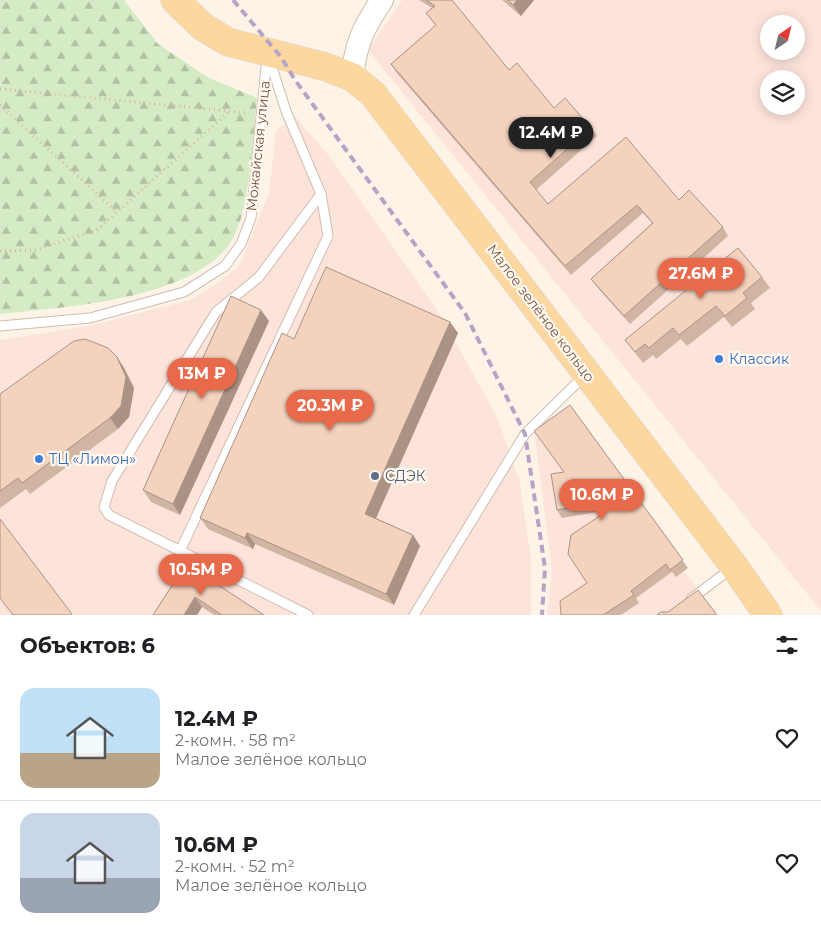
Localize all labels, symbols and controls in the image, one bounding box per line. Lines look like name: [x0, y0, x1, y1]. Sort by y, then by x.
north arrow: [760, 15, 805, 60]
map controls: [760, 15, 805, 115]
button: layers: [760, 70, 805, 115]
street label: Можайская улица: [242, 80, 274, 212]
pin: 12.4M ₽: [505, 116, 597, 159]
text: 12.4M ₽: [519, 123, 583, 142]
street label: Малое зелёное кольцо: [483, 241, 599, 386]
pin: 27.6M ₽: [655, 258, 747, 300]
text: 27.6M ₽: [669, 264, 733, 283]
place label: Классик: [729, 350, 789, 368]
marker: Классик: [713, 353, 725, 365]
pin: 13M ₽: [167, 358, 237, 400]
text: 13M ₽: [178, 364, 226, 383]
pin: 20.3M ₽: [284, 390, 376, 432]
text: 20.3M ₽: [297, 396, 363, 415]
place label: ТЦ «Лимон»: [49, 450, 136, 468]
marker: ТЦ «Лимон»: [33, 453, 45, 465]
place label: СДЭК: [385, 467, 426, 485]
marker: СДЭК: [369, 470, 381, 482]
pin: 10.6M ₽: [556, 478, 648, 521]
text: 10.6M ₽: [570, 485, 634, 504]
pin: 10.5M ₽: [155, 554, 247, 596]
text: 10.5M ₽: [170, 560, 232, 579]
icon: filters: [773, 631, 801, 659]
text: Объектов: 6: [20, 633, 155, 658]
text: 12.4M ₽: [175, 706, 258, 731]
icon: home: [60, 708, 120, 768]
icon: heart: [773, 724, 801, 752]
text: 2-комн. · 58 m²: [175, 731, 296, 750]
text: Малое зелёное кольцо: [175, 750, 367, 769]
text: 10.6M ₽: [175, 832, 258, 857]
icon: home: [60, 833, 120, 893]
icon: heart: [773, 849, 801, 877]
text: 2-комн. · 52 m²: [175, 857, 295, 876]
text: Малое зелёное кольцо: [175, 876, 367, 895]

